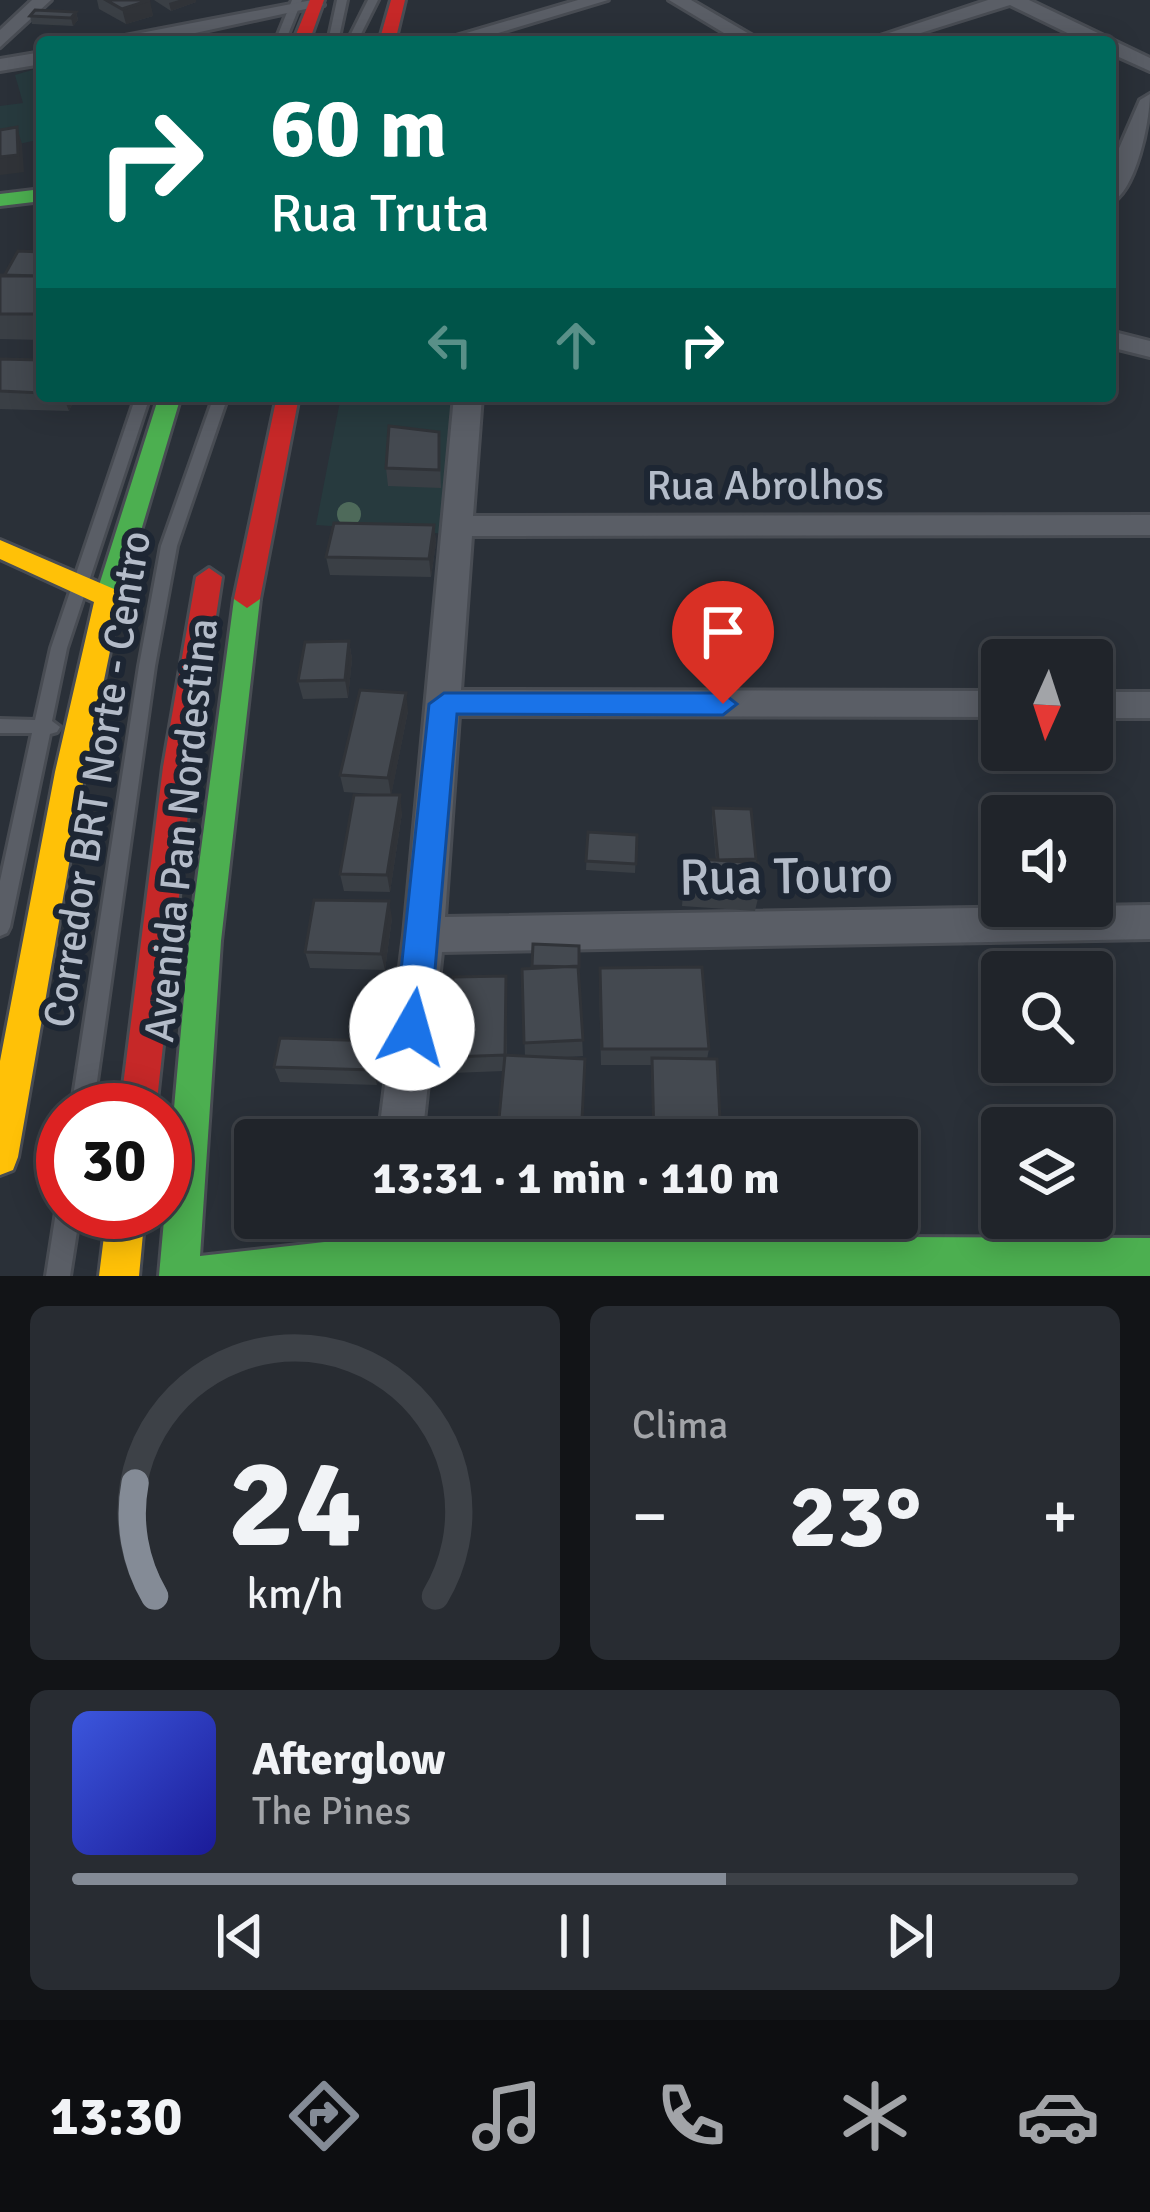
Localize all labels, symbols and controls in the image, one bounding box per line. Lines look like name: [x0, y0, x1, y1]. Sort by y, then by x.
text: 60 m: [270, 77, 447, 181]
icon: right: [72, 84, 228, 240]
text: Rua Truta: [270, 180, 490, 247]
icon: left: [417, 312, 483, 378]
icon: ahead: [543, 312, 609, 378]
icon: right: [669, 312, 735, 378]
street label: Rua Abrolhos: [646, 460, 884, 511]
street label: Corredor BRT Norte - Centro: [33, 527, 162, 1031]
pin: [672, 581, 774, 704]
icon: arrive: [690, 599, 756, 665]
street label: Avenida Pan Nordestina: [134, 616, 229, 1045]
north arrow: [981, 639, 1113, 771]
map controls: [981, 639, 1113, 1239]
button: sound: [981, 795, 1113, 927]
street label: Rua Touro: [678, 843, 894, 910]
button: search: [981, 951, 1113, 1083]
position arrow: [349, 965, 475, 1091]
speed limit sign: 30: [36, 1083, 192, 1239]
button: layers: [981, 1107, 1113, 1239]
text: 13:31 · 1 min · 110 m: [372, 1151, 780, 1206]
text: Clima: [632, 1401, 728, 1449]
text: 24: [228, 1428, 362, 1581]
text: 23°: [788, 1461, 922, 1572]
text: −: [632, 1476, 668, 1557]
text: +: [1042, 1476, 1078, 1557]
text: km/h: [246, 1568, 344, 1621]
text: Afterglow: [252, 1732, 445, 1787]
text: The Pines: [252, 1787, 411, 1835]
icon: previous: [207, 1903, 273, 1969]
icon: pause: [542, 1903, 608, 1969]
icon: next: [877, 1903, 943, 1969]
icon: directions: [282, 2074, 366, 2158]
icon: music: [465, 2074, 549, 2158]
icon: phone: [649, 2074, 733, 2158]
icon: climate: [833, 2074, 917, 2158]
icon: car: [1016, 2074, 1100, 2158]
text: 13:30: [50, 2083, 182, 2150]

